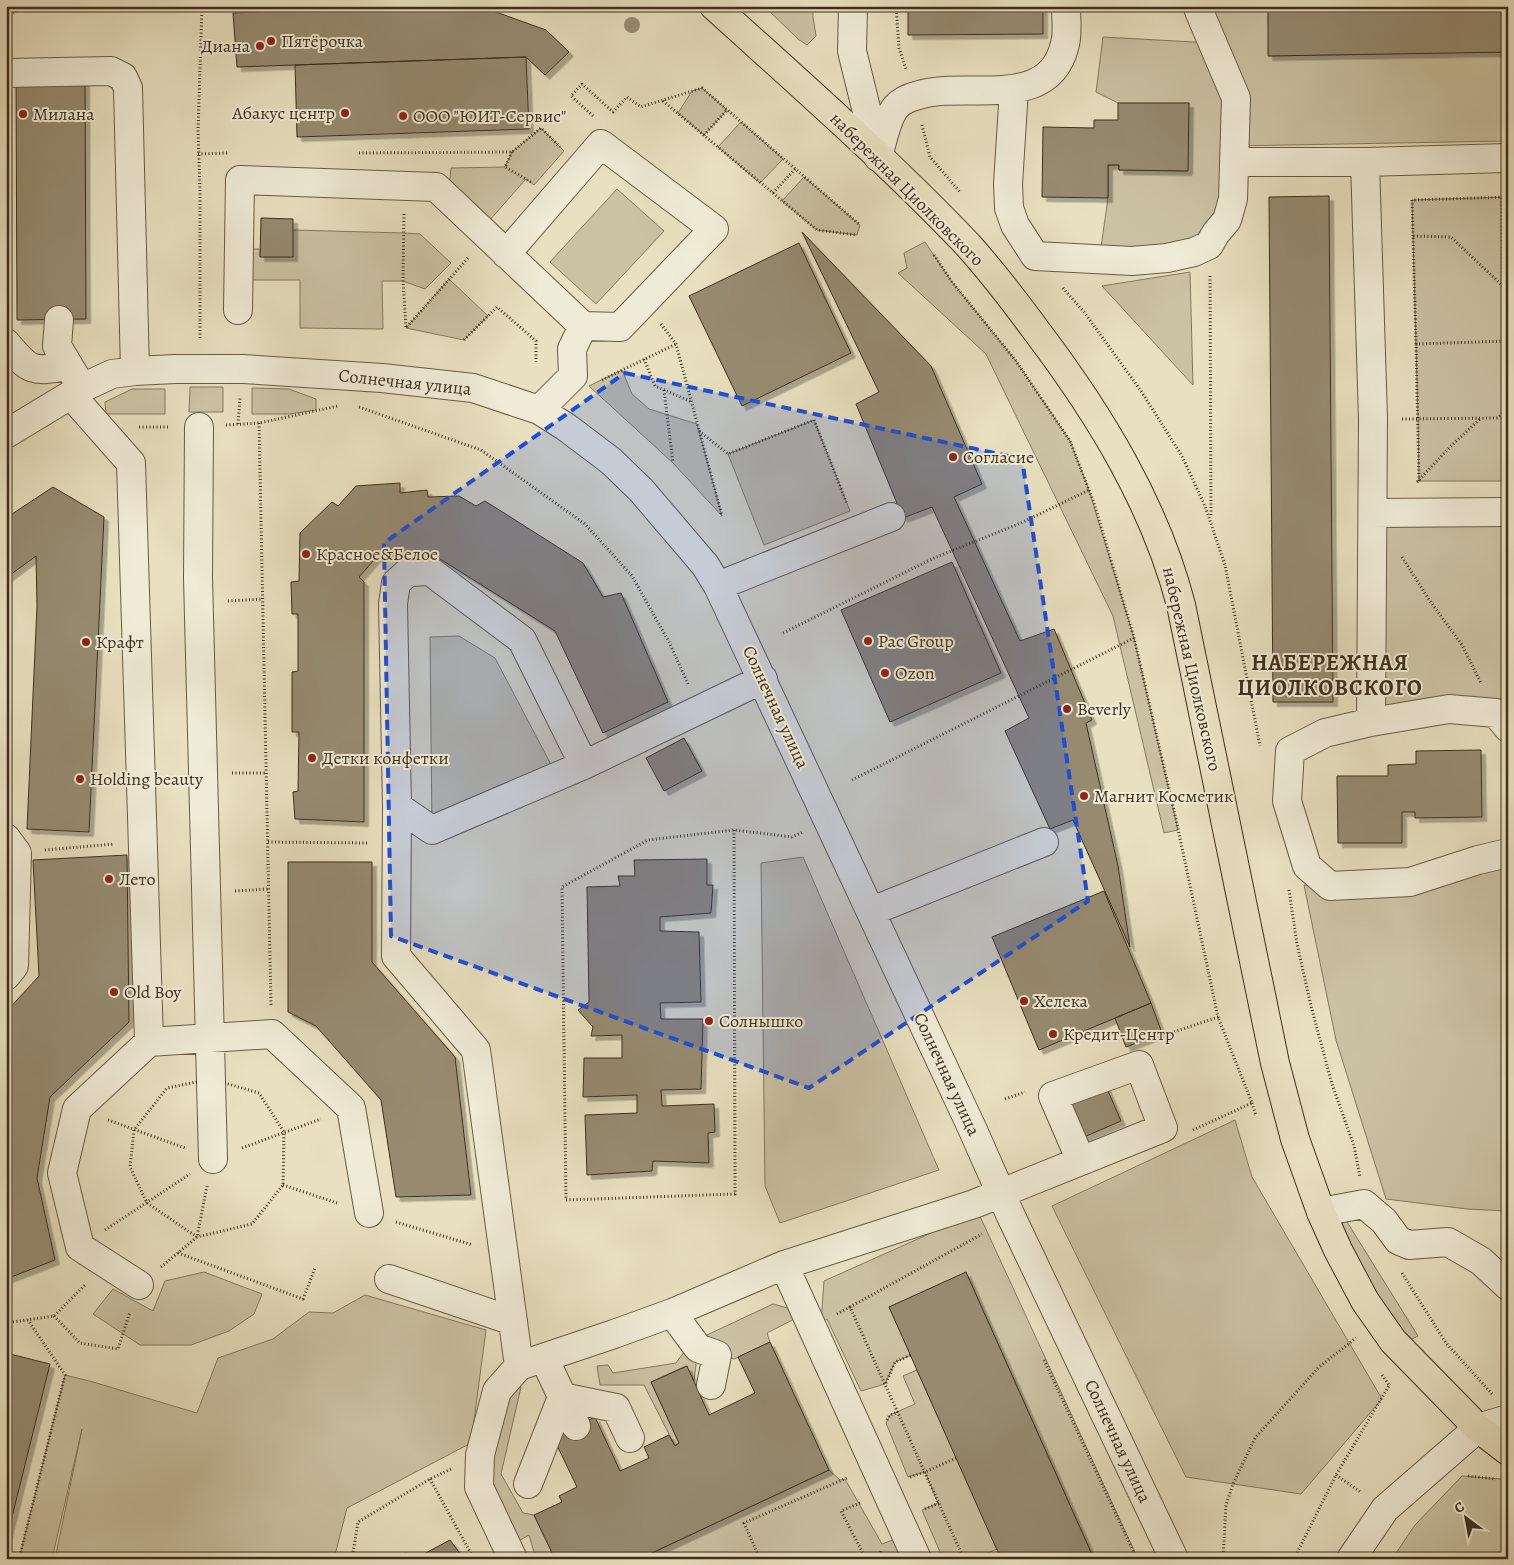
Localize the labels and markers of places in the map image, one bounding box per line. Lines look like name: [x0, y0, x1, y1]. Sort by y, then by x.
place label: Пятёрочка: [281, 29, 364, 53]
place label: Диана: [201, 34, 251, 58]
marker: Пятёрочка: [265, 35, 277, 47]
marker: Диана: [254, 40, 266, 52]
place label: Абакус центр: [231, 101, 335, 125]
place label: Милана: [33, 102, 95, 126]
place label: ООО "ЮИТ-Сервис": [413, 104, 566, 128]
marker: Абакус центр: [339, 107, 351, 119]
marker: Милана: [17, 108, 29, 120]
marker: ООО "ЮИТ-Сервис": [397, 110, 409, 122]
place label: Согласие: [963, 445, 1034, 469]
marker: Согласие: [947, 451, 959, 463]
place label: Красное&Белое: [316, 542, 438, 566]
marker: Красное&Белое: [300, 548, 312, 560]
place label: Pac Group: [878, 629, 954, 653]
place label: Крафт: [96, 630, 144, 654]
marker: Pac Group: [862, 635, 874, 647]
marker: Крафт: [80, 636, 92, 648]
place label: Ozon: [895, 661, 935, 685]
marker: Ozon: [879, 667, 891, 679]
place label: Beverly: [1077, 697, 1132, 721]
marker: Beverly: [1061, 703, 1073, 715]
place label: Детки конфетки: [322, 746, 449, 770]
marker: Детки конфетки: [306, 752, 318, 764]
place label: Holding beauty: [90, 767, 204, 791]
marker: Holding beauty: [74, 773, 86, 785]
place label: Магнит Косметик: [1094, 784, 1233, 808]
marker: Магнит Косметик: [1078, 790, 1090, 802]
place label: Лето: [119, 867, 156, 891]
marker: Лето: [103, 873, 115, 885]
place label: Old Boy: [124, 980, 182, 1004]
marker: Old Boy: [108, 986, 120, 998]
place label: Хелека: [1034, 989, 1089, 1013]
marker: Хелека: [1018, 995, 1030, 1007]
place label: Солнышко: [719, 1009, 803, 1033]
marker: Солнышко: [703, 1015, 715, 1027]
place label: Кредит-Центр: [1063, 1022, 1174, 1046]
marker: Кредит-Центр: [1047, 1028, 1059, 1040]

